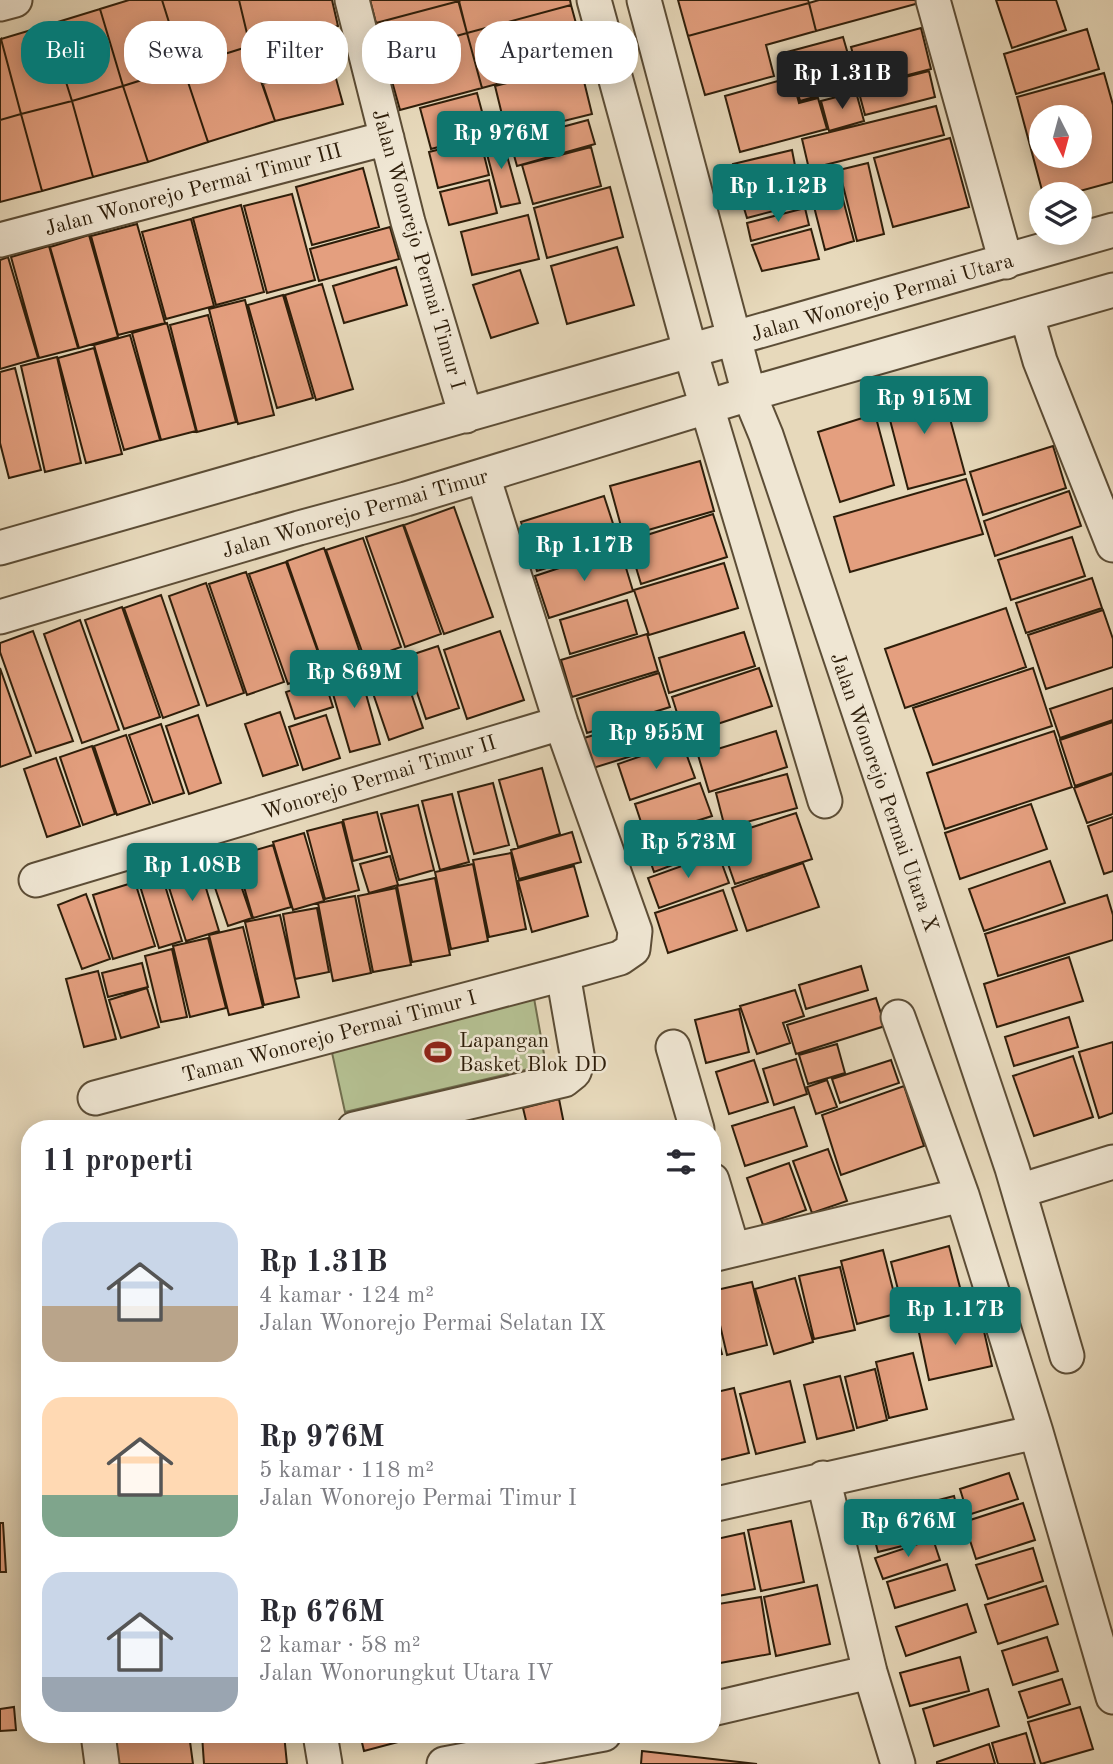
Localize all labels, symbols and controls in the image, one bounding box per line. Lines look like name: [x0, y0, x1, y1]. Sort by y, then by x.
chip: Beli: [21, 21, 110, 84]
chip: Sewa: [124, 21, 227, 84]
chip: Filter: [241, 21, 348, 84]
chip: Baru: [362, 21, 461, 84]
chip: Apartemen: [475, 21, 638, 84]
pin: Rp 1.31B: [770, 52, 914, 111]
text: Rp 1.31B: [793, 62, 891, 85]
north arrow: [1029, 105, 1092, 168]
map controls: [1029, 105, 1092, 245]
street label: Jalan Wonorejo Permai Timur I: [367, 107, 468, 392]
pin: Rp 976M: [436, 111, 566, 171]
text: Rp 976M: [453, 122, 549, 145]
street label: Jalan Wonorejo Permai Timur III: [43, 141, 344, 240]
pin: Rp 1.12B: [706, 164, 850, 224]
text: Rp 1.12B: [729, 175, 827, 198]
button: layers: [1029, 182, 1092, 245]
street label: Jalan Wonorejo Permai Utara: [749, 251, 1016, 346]
pin: Rp 915M: [859, 376, 989, 436]
text: Rp 915M: [876, 387, 972, 410]
street label: Jalan Wonorejo Permai Timur: [220, 466, 491, 563]
pin: Rp 1.17B: [512, 524, 656, 583]
text: Rp 1.17B: [535, 534, 633, 557]
pin: Rp 869M: [289, 650, 419, 710]
street label: Jalan Wonorejo Permai Utara X: [826, 650, 941, 935]
text: Rp 869M: [306, 661, 402, 684]
pin: Rp 955M: [591, 712, 721, 771]
text: Rp 955M: [608, 722, 704, 745]
street label: Wonorejo Permai Timur II: [260, 733, 499, 824]
pin: Rp 573M: [623, 820, 753, 880]
text: Rp 573M: [640, 831, 736, 854]
pin: Rp 1.08B: [120, 844, 264, 903]
text: Rp 1.08B: [143, 854, 241, 877]
street label: Taman Wonorejo Permai Timur I: [180, 988, 479, 1087]
place label: Lapangan Basket Blok DD: [459, 1031, 607, 1076]
sports icon: Lapangan Basket Blok DD: [423, 1037, 453, 1067]
icon: filters: [662, 1143, 700, 1181]
text: 11 properti: [42, 1147, 193, 1177]
text: Rp 1.31B: [259, 1248, 388, 1278]
icon: home: [98, 1250, 182, 1334]
text: 4 kamar · 124 m²: [259, 1284, 434, 1307]
pin: Rp 1.17B: [883, 1288, 1027, 1347]
text: Rp 1.17B: [906, 1298, 1004, 1321]
text: Jalan Wonorejo Permai Selatan IX: [259, 1312, 606, 1335]
text: Rp 976M: [259, 1423, 385, 1453]
icon: home: [98, 1425, 182, 1509]
text: 5 kamar · 118 m²: [259, 1459, 434, 1482]
text: Jalan Wonorejo Permai Timur I: [259, 1487, 577, 1510]
pin: Rp 676M: [843, 1500, 973, 1559]
text: Rp 676M: [860, 1510, 956, 1533]
text: Rp 676M: [259, 1598, 385, 1628]
icon: home: [98, 1600, 182, 1684]
text: 2 kamar · 58 m²: [259, 1634, 421, 1657]
text: Jalan Wonorungkut Utara IV: [259, 1662, 554, 1685]

